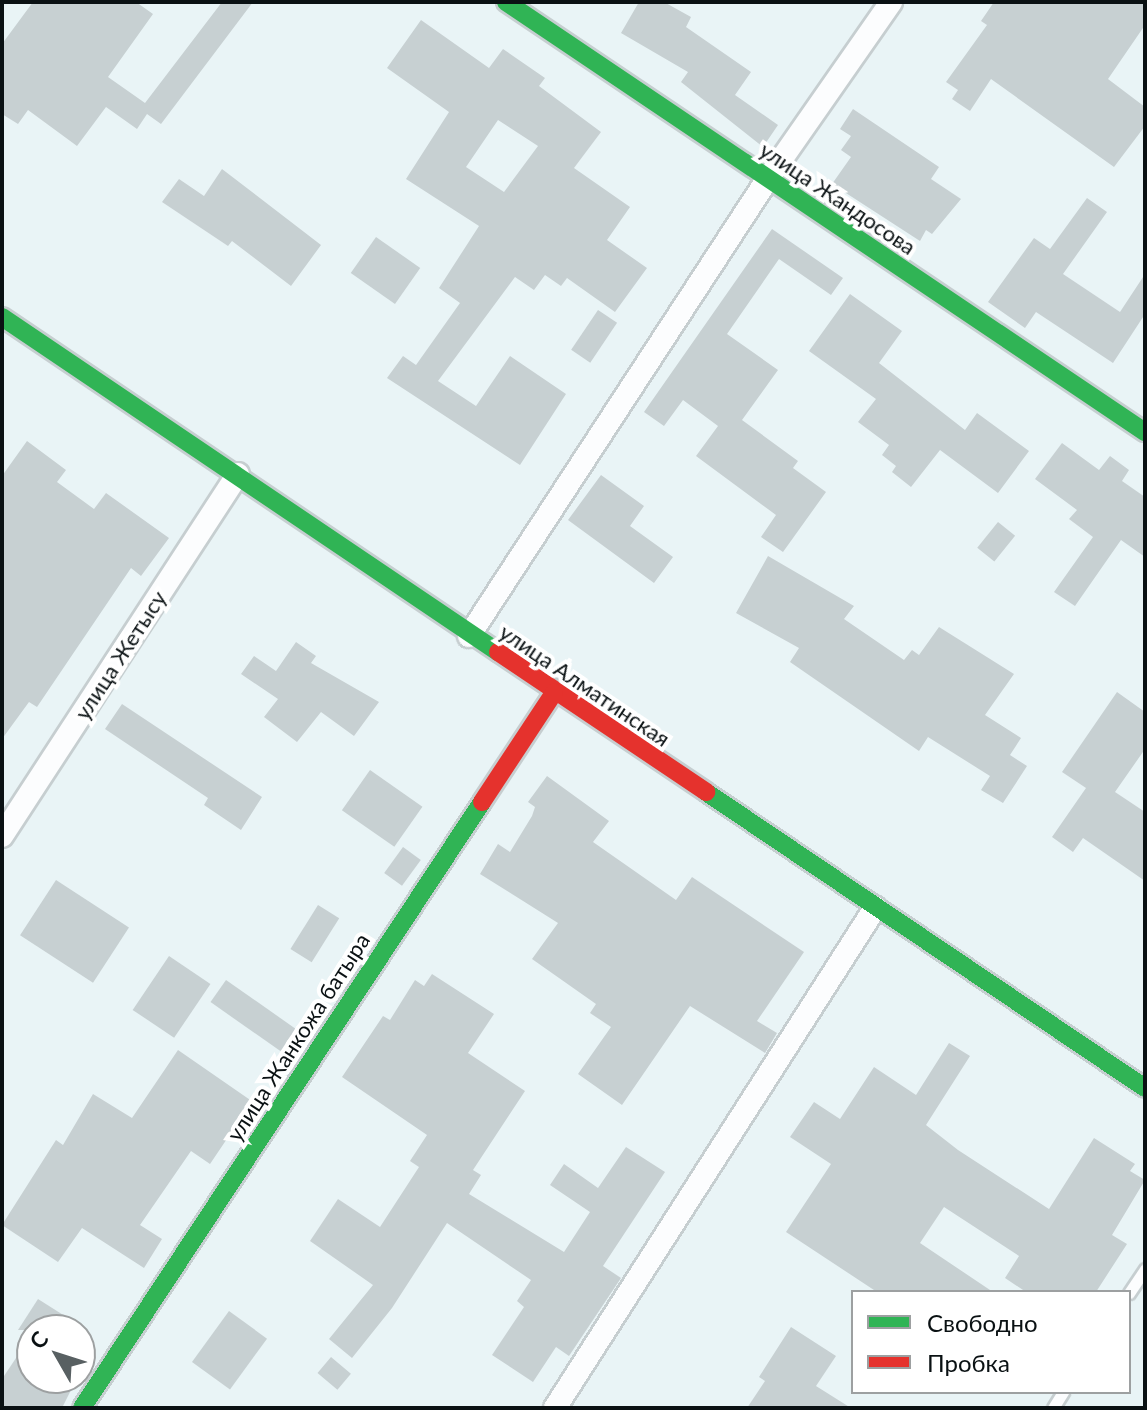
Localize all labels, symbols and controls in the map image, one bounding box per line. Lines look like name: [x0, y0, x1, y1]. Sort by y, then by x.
street label: улица Жандосова: [755, 136, 921, 260]
street label: улица Жетысу: [69, 586, 171, 724]
street label: улица Алматинская: [495, 618, 675, 752]
street label: улица Жанкожа батыра: [221, 928, 375, 1146]
legend: [851, 1290, 1131, 1394]
text: Свободно: [927, 1308, 1038, 1337]
north arrow: [16, 1314, 96, 1394]
text: С: [23, 1326, 54, 1354]
text: Пробка: [927, 1348, 1010, 1377]

